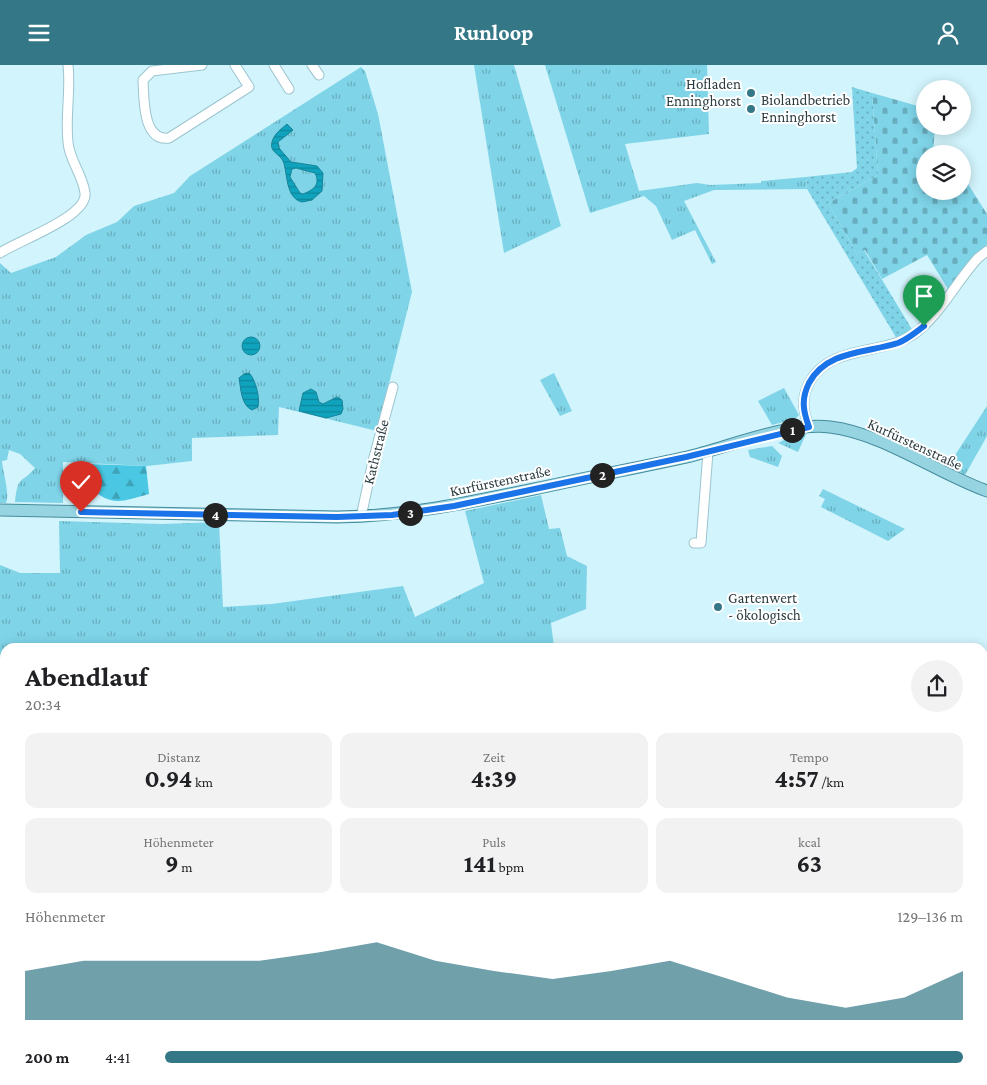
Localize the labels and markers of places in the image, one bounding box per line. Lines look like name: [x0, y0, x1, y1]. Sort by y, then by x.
place label: Hofladen Enninghorst: [666, 76, 742, 110]
marker: Hofladen Enninghorst: [745, 87, 757, 99]
place label: Biolandbetrieb Enninghorst: [761, 92, 850, 126]
marker: Biolandbetrieb Enninghorst: [745, 103, 757, 115]
pin: [903, 275, 945, 326]
pin: 1: [780, 417, 804, 443]
pin: [60, 461, 102, 512]
pin: 2: [590, 463, 614, 487]
pin: 3: [398, 501, 422, 525]
pin: 4: [202, 503, 228, 527]
place label: Gartenwert - ökologisch: [728, 590, 801, 624]
marker: Gartenwert - ökologisch: [712, 601, 724, 613]

